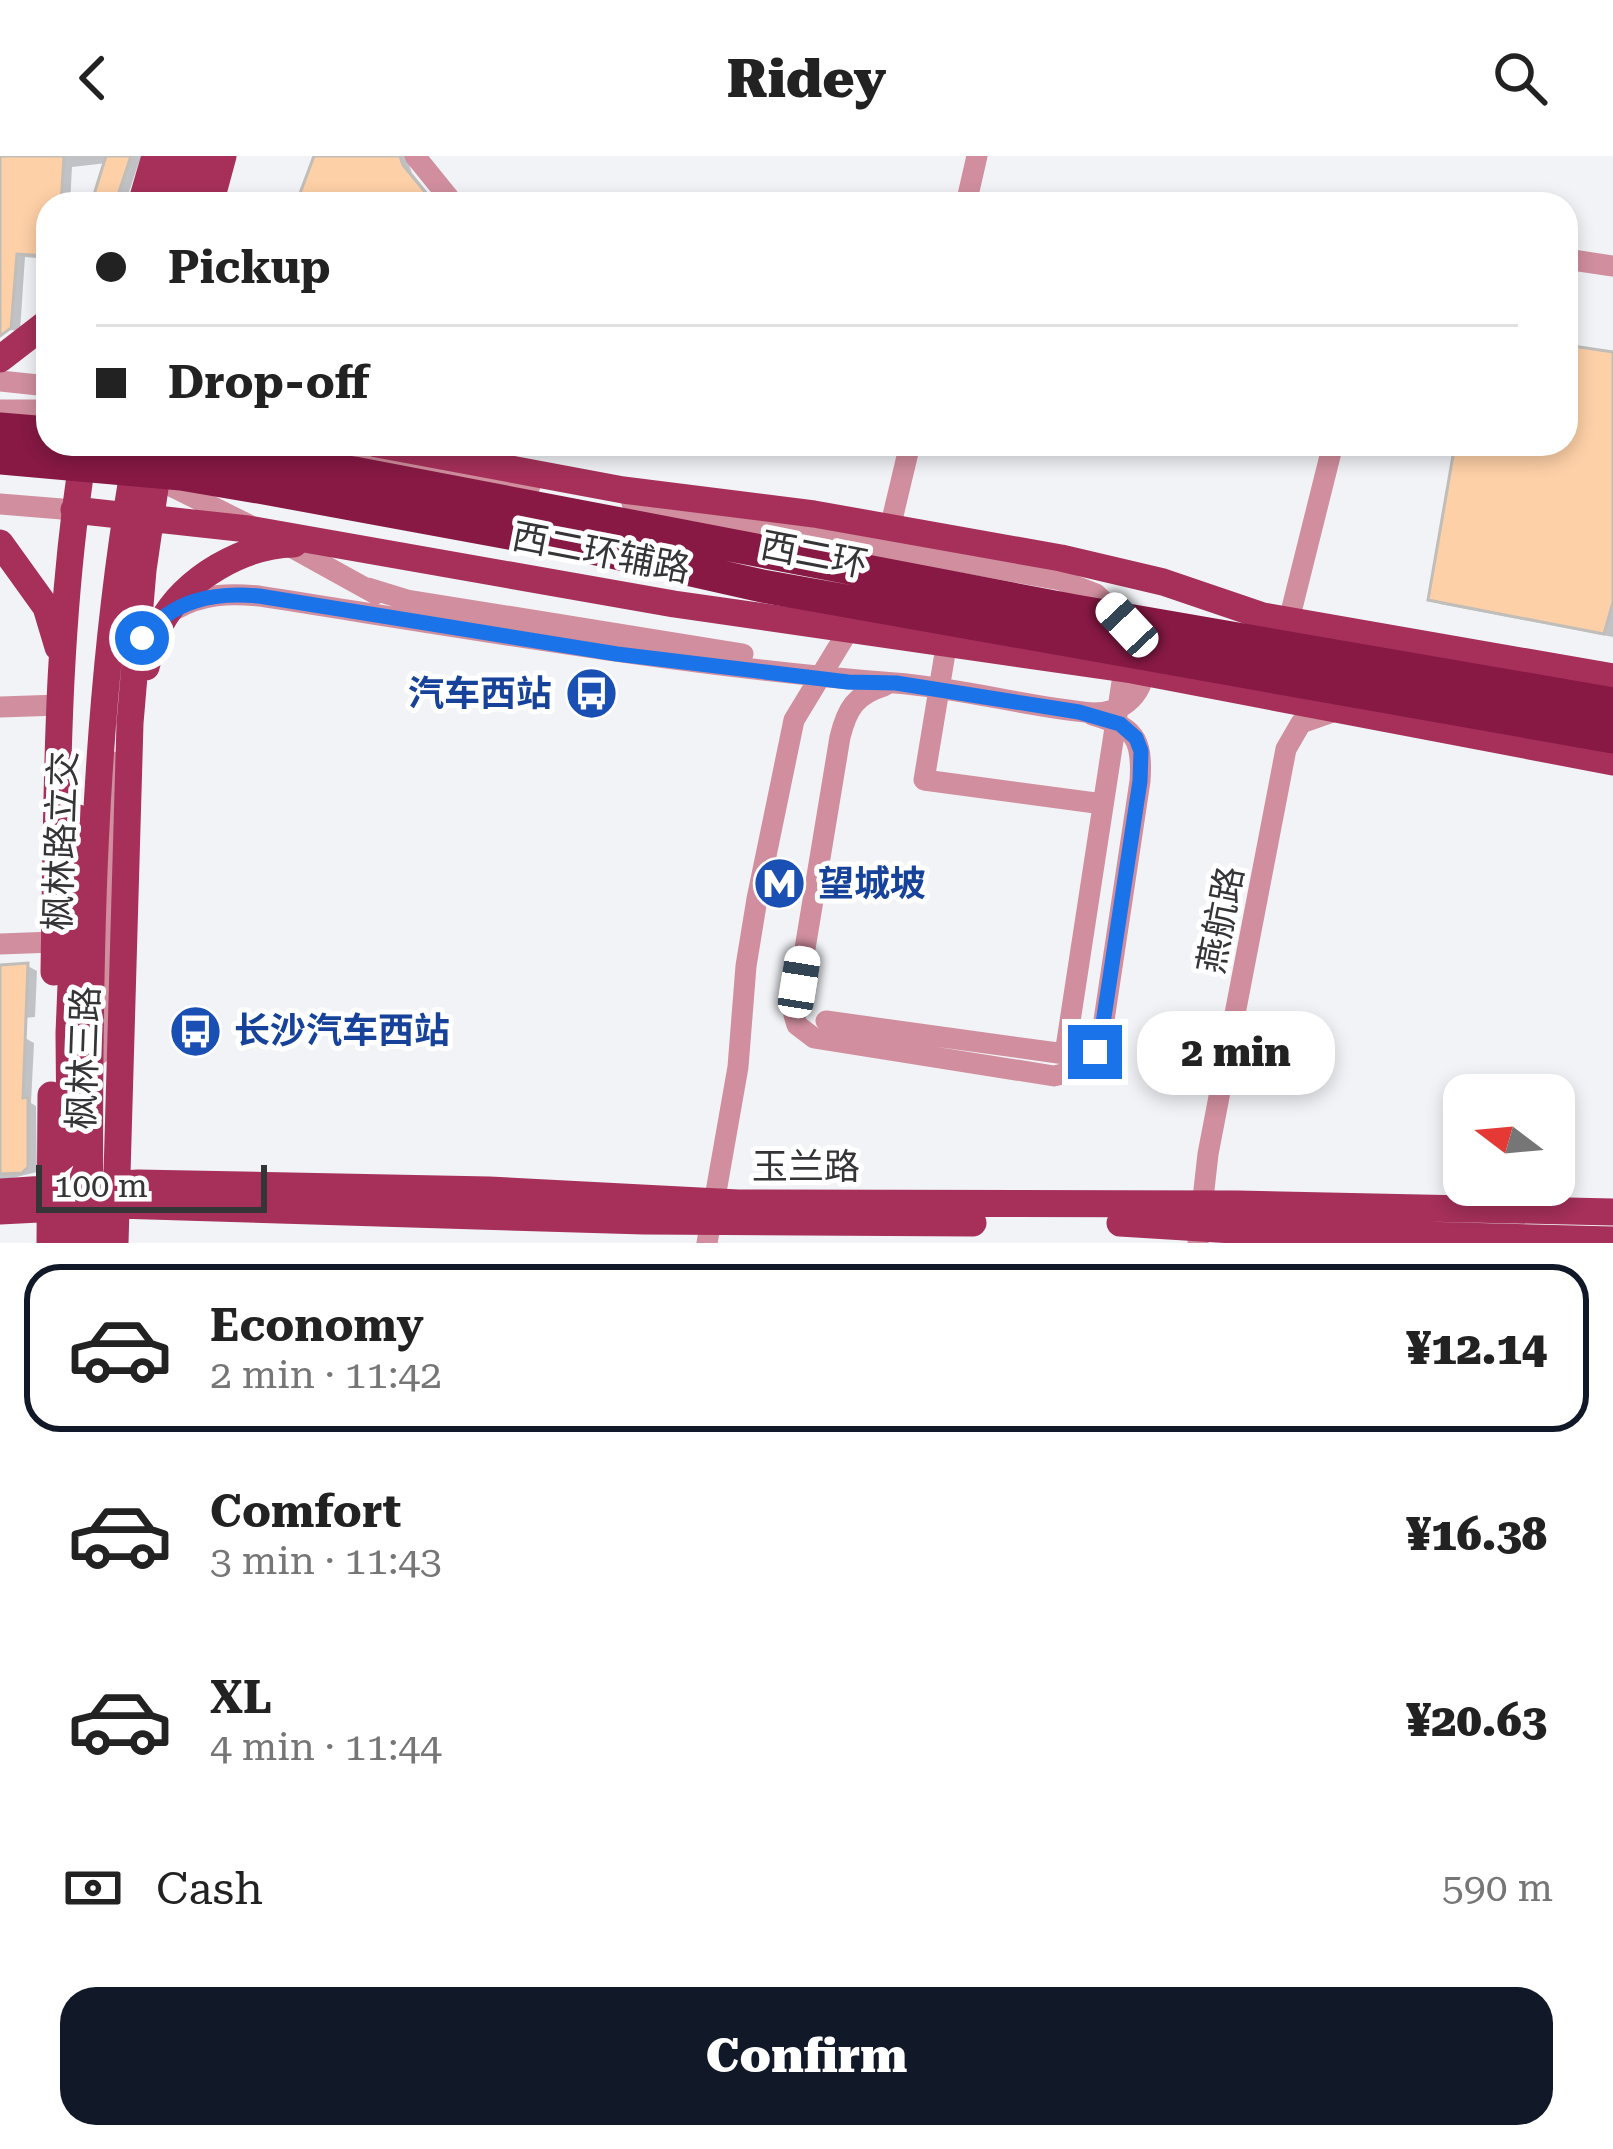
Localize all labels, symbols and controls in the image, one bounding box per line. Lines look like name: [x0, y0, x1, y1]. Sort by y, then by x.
icon: back: [60, 45, 126, 111]
icon: search: [1487, 45, 1553, 111]
text: Ridey: [727, 47, 886, 110]
text: Pickup: [168, 241, 331, 294]
text: Drop-off: [168, 356, 369, 409]
street label: 西二环辅路: [509, 515, 693, 591]
street label: 西二环: [757, 524, 871, 586]
car: [1089, 586, 1165, 664]
route start: [115, 611, 169, 665]
bus stop icon: 汽车西站: [563, 666, 619, 722]
place label: 汽车西站: [408, 673, 552, 715]
street label: 枫林路立交: [37, 750, 85, 932]
metro station icon: 望城坡: [751, 856, 807, 912]
place label: 望城坡: [818, 863, 926, 905]
street label: 燕航路: [1190, 863, 1252, 977]
car: [776, 944, 822, 1020]
street label: 枫林三路: [60, 985, 108, 1131]
bus stop icon: 长沙汽车西站: [167, 1003, 223, 1059]
place label: 长沙汽车西站: [234, 1010, 450, 1052]
callout: 2 min: [1137, 1010, 1335, 1094]
route end: [1068, 1025, 1122, 1079]
text: 2 min: [1181, 1030, 1291, 1076]
north arrow: [1443, 1074, 1575, 1206]
map controls: [1443, 1074, 1575, 1206]
street label: 玉兰路: [752, 1146, 860, 1188]
scale bar: [36, 1159, 267, 1212]
text: 100 m: [54, 1166, 148, 1205]
icon: car: [66, 1294, 174, 1402]
text: Economy: [210, 1299, 424, 1352]
text: ¥12.14: [1406, 1322, 1547, 1375]
text: 2 min · 11:42: [210, 1352, 442, 1398]
icon: car: [66, 1480, 174, 1588]
text: Comfort: [210, 1485, 401, 1538]
text: ¥16.38: [1406, 1508, 1547, 1561]
text: 3 min · 11:43: [210, 1538, 442, 1584]
icon: car: [66, 1666, 174, 1774]
text: XL: [210, 1671, 272, 1724]
text: ¥20.63: [1406, 1694, 1547, 1747]
text: 4 min · 11:44: [210, 1724, 442, 1770]
icon: cash: [60, 1855, 126, 1921]
text: Cash: [156, 1862, 263, 1915]
text: 590 m: [1442, 1865, 1553, 1911]
button: Confirm: [60, 1987, 1553, 2125]

